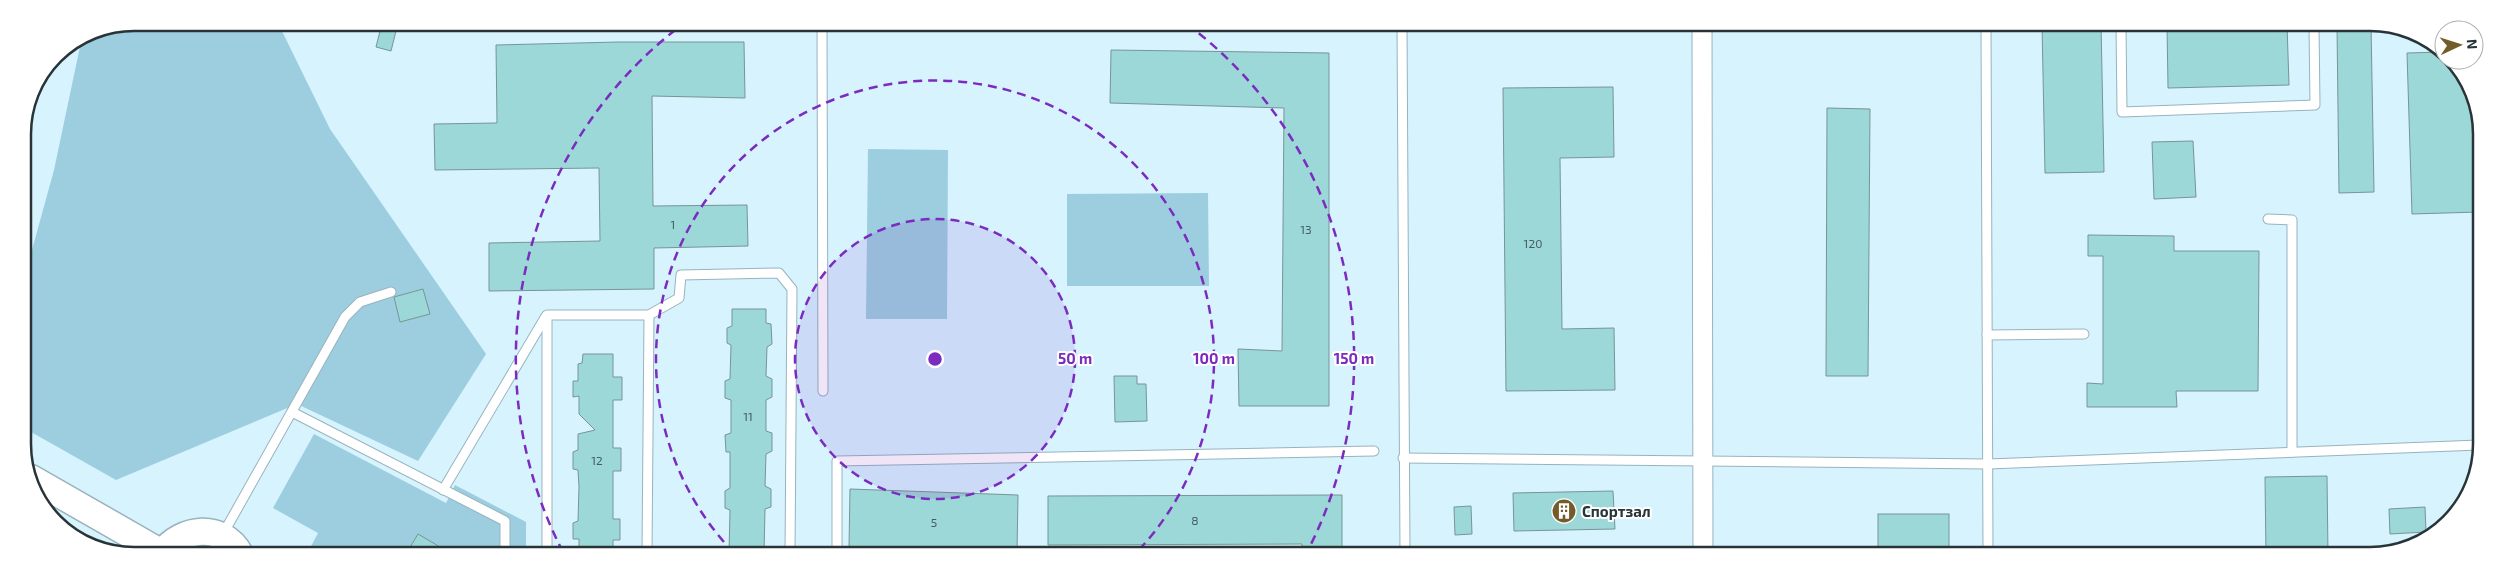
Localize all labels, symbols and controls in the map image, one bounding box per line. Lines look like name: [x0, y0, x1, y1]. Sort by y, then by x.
north arrow: [2434, 20, 2484, 70]
text: N: [2464, 38, 2481, 50]
house number: 1: [671, 217, 675, 231]
house number: 13: [1300, 222, 1312, 236]
house number: 120: [1524, 236, 1542, 250]
text: 50 m: [1058, 349, 1092, 367]
text: 100 m: [1193, 349, 1235, 367]
text: 150 m: [1334, 349, 1374, 367]
centre of rings: [926, 350, 944, 368]
house number: 11: [743, 409, 753, 423]
house number: 12: [591, 453, 603, 467]
building icon: Спортзал: [1551, 498, 1577, 524]
place label: Спортзал: [1582, 502, 1651, 520]
house number: 8: [1191, 513, 1199, 527]
house number: 5: [931, 515, 937, 529]

